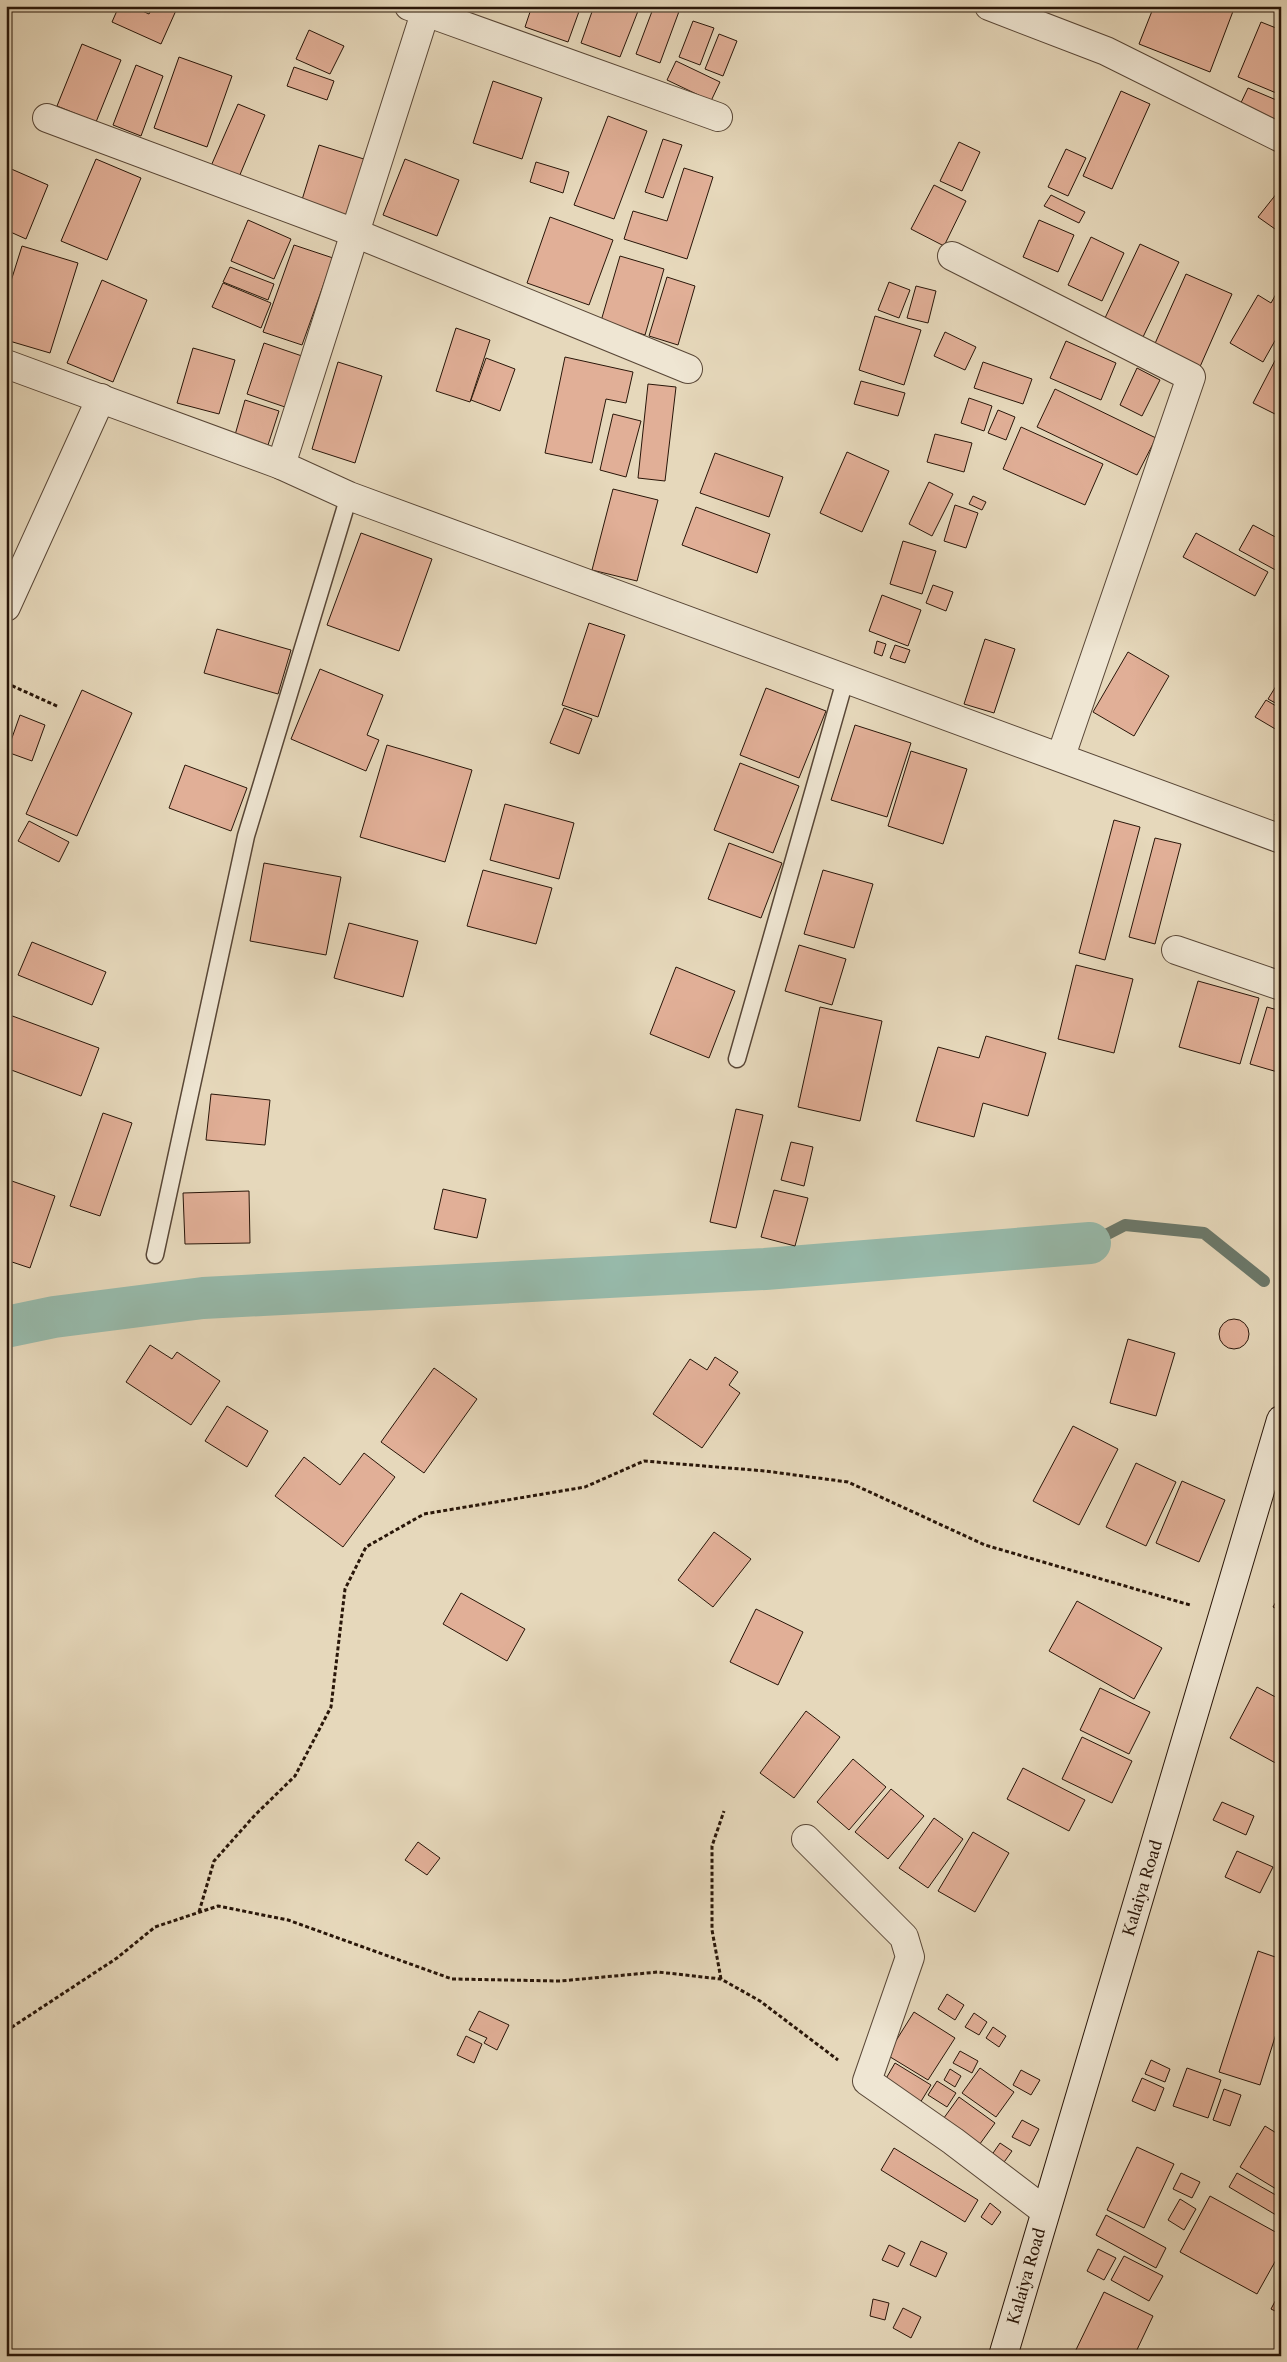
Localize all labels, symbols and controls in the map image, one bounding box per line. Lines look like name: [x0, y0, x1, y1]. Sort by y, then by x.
street label: Kalaiya Road: [1118, 1837, 1166, 1938]
street label: Kalaiya Road: [1003, 2225, 1049, 2327]

